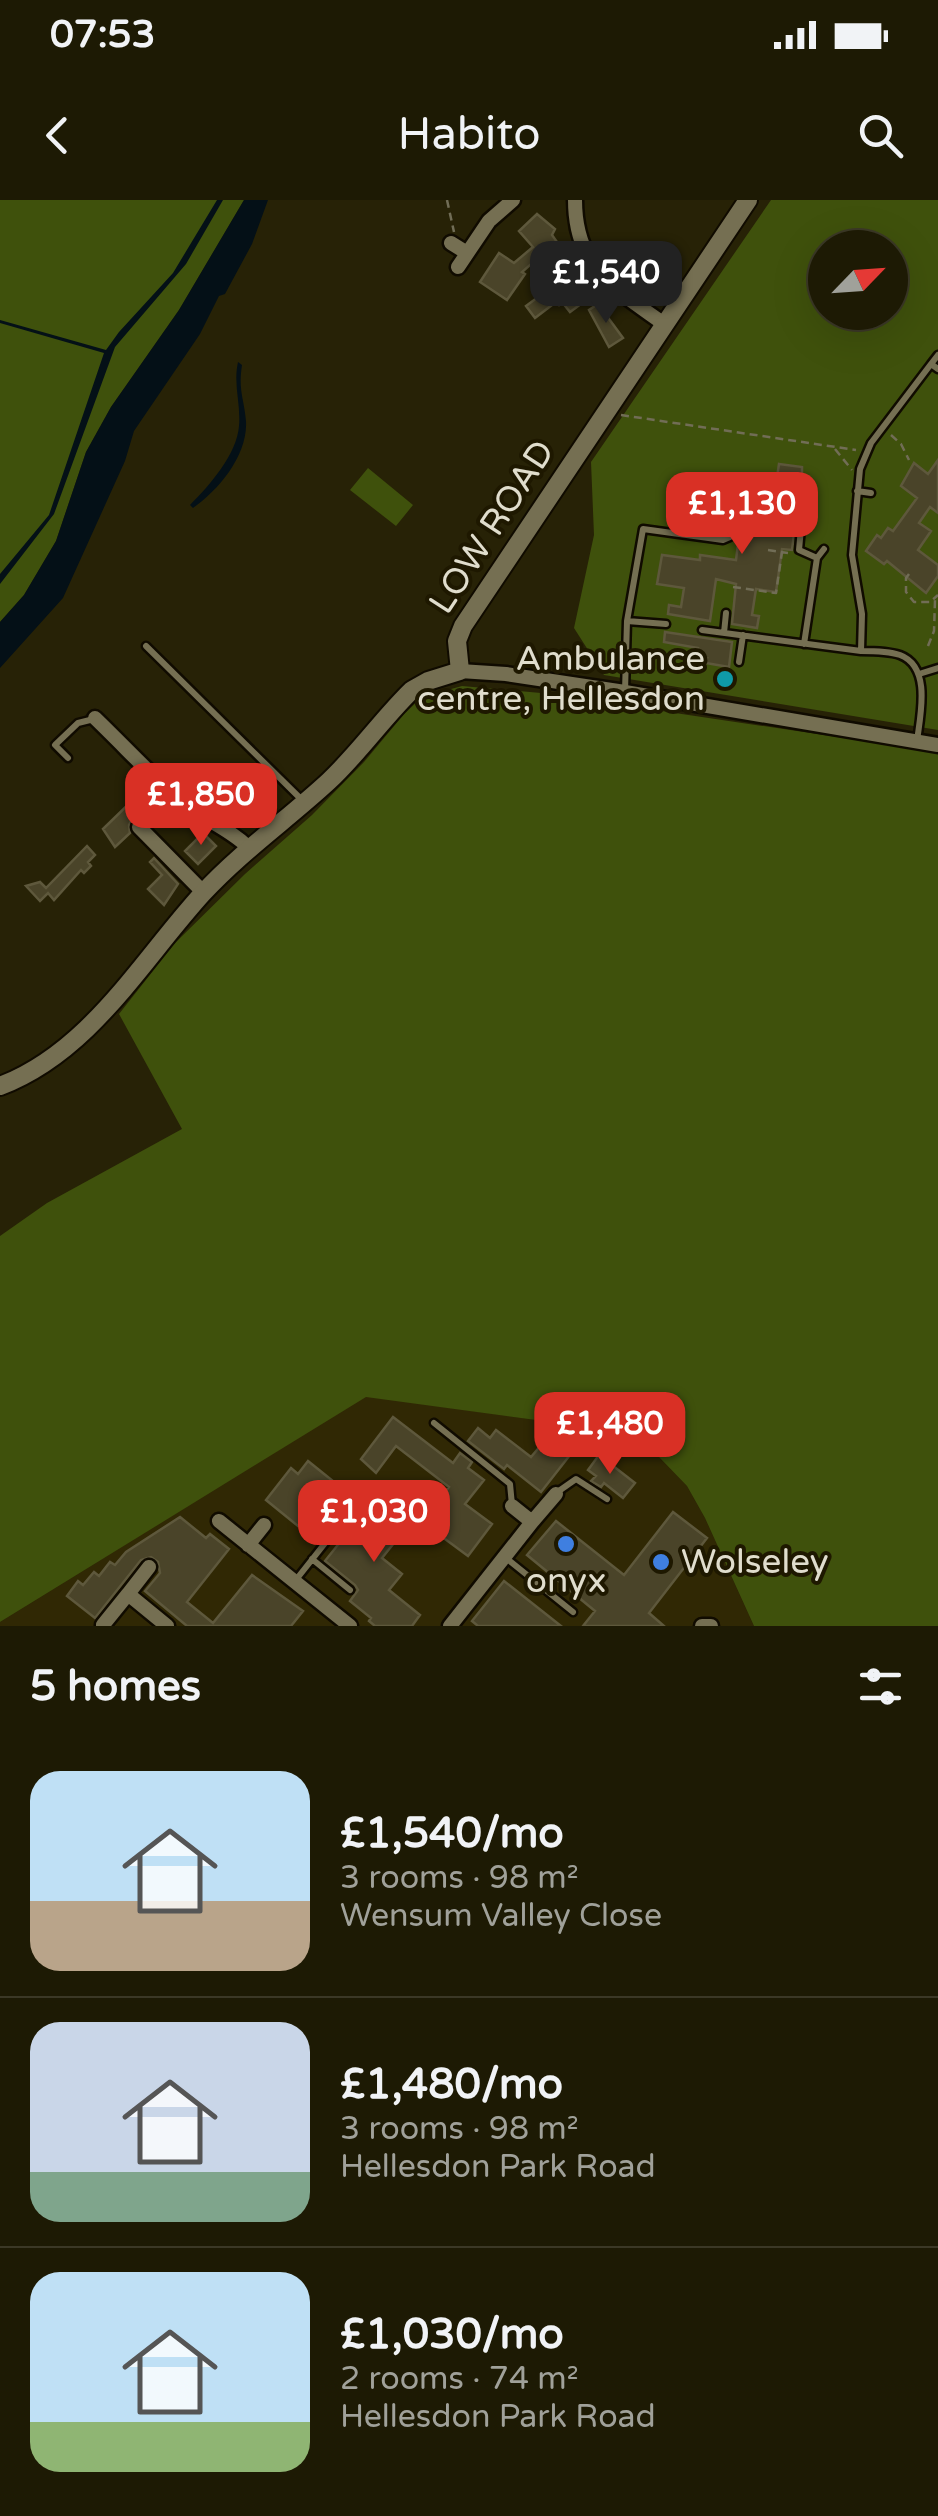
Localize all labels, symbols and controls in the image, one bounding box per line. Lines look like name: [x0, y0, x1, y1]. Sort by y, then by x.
text: 07:53: [50, 12, 155, 58]
icon: back: [30, 108, 85, 163]
text: Habito: [397, 108, 541, 162]
icon: search: [853, 108, 908, 163]
north arrow: [808, 230, 908, 330]
map controls: [808, 230, 908, 330]
pin: £1,540: [525, 241, 687, 326]
text: £1,540: [552, 254, 660, 292]
street label: LOW ROAD: [420, 432, 564, 622]
pin: £1,130: [661, 472, 823, 557]
text: £1,130: [688, 485, 796, 523]
place label: Ambulance centre, Hellesdon: [417, 638, 705, 720]
marker: Ambulance centre, Hellesdon: [714, 668, 736, 690]
pin: £1,850: [120, 763, 282, 848]
text: £1,850: [147, 776, 255, 814]
pin: £1,480: [529, 1392, 691, 1477]
text: £1,480: [556, 1405, 664, 1443]
pin: £1,030: [293, 1480, 455, 1565]
text: £1,030: [320, 1493, 428, 1531]
marker: onyx: [555, 1533, 577, 1555]
place label: Wolseley: [681, 1541, 829, 1583]
marker: Wolseley: [650, 1551, 672, 1573]
place label: onyx: [526, 1560, 606, 1602]
icon: filters: [853, 1659, 908, 1714]
text: 5 homes: [30, 1661, 201, 1712]
text: £1,540/mo: [340, 1808, 564, 1859]
icon: home: [110, 1811, 230, 1931]
text: 3 rooms · 98 m²: [340, 1859, 579, 1897]
text: Wensum Valley Close: [340, 1897, 662, 1935]
text: £1,480/mo: [340, 2059, 563, 2110]
icon: home: [110, 2062, 230, 2182]
text: 3 rooms · 98 m²: [340, 2110, 579, 2148]
text: Hellesdon Park Road: [340, 2148, 656, 2186]
text: £1,030/mo: [340, 2309, 564, 2360]
icon: home: [110, 2312, 230, 2432]
text: 2 rooms · 74 m²: [340, 2360, 579, 2398]
text: Hellesdon Park Road: [340, 2398, 656, 2436]

